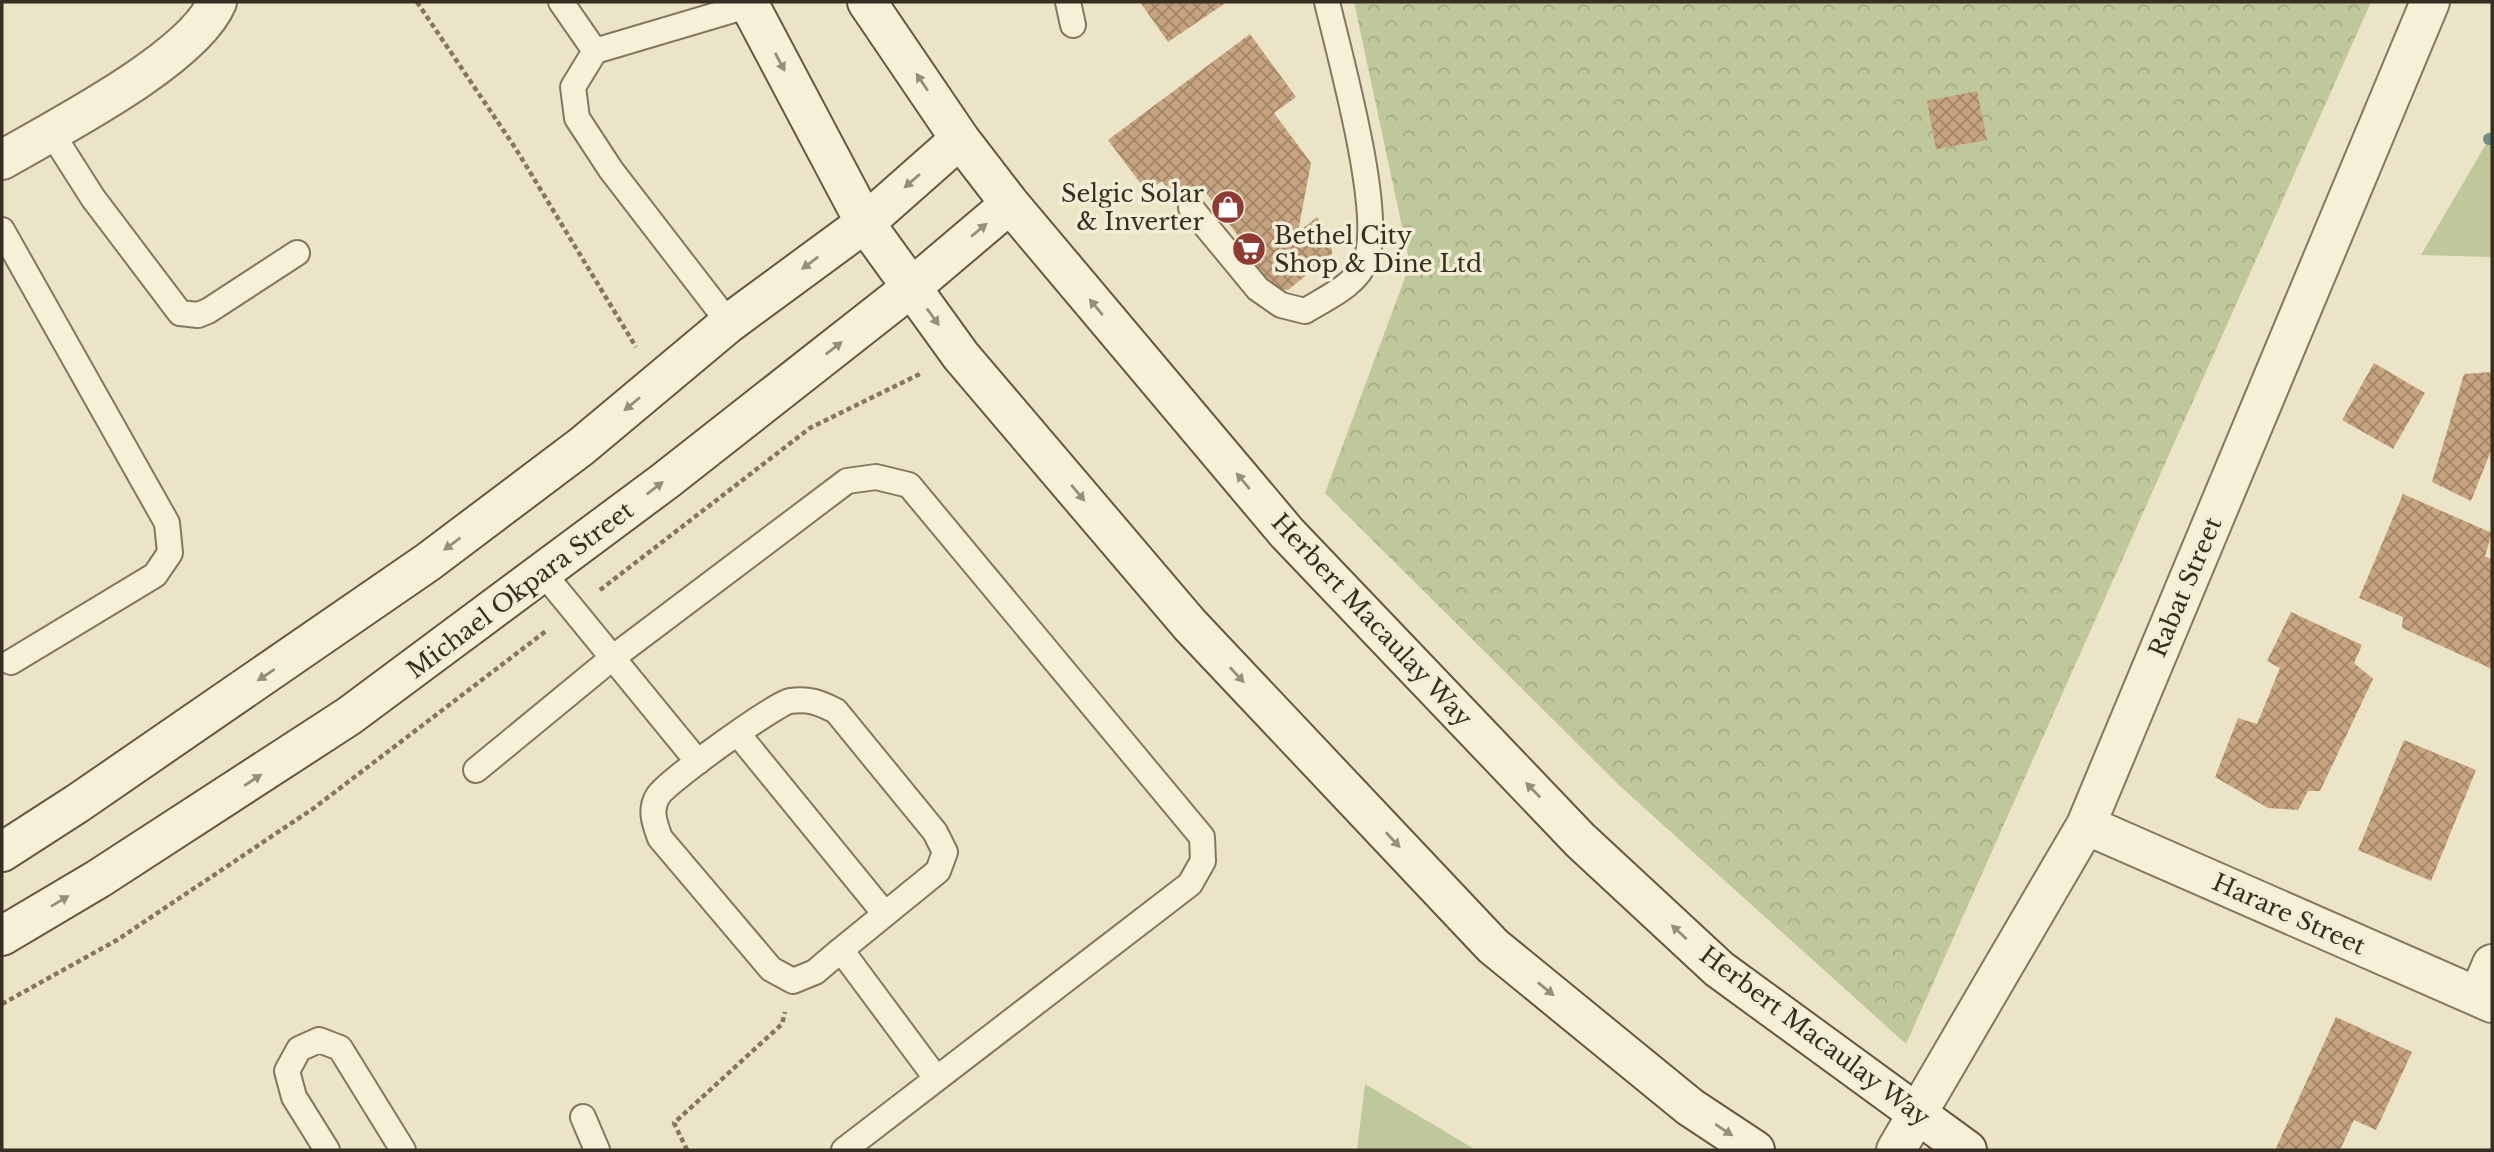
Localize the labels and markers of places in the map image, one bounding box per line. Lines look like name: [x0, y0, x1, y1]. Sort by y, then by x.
place label: Selgic Solar & Inverter: [1061, 179, 1205, 236]
shop icon: Selgic Solar & Inverter: [1209, 188, 1247, 226]
place label: Bethel City Shop & Dine Ltd: [1274, 221, 1482, 278]
supermarket icon: Bethel City Shop & Dine Ltd: [1230, 230, 1268, 268]

